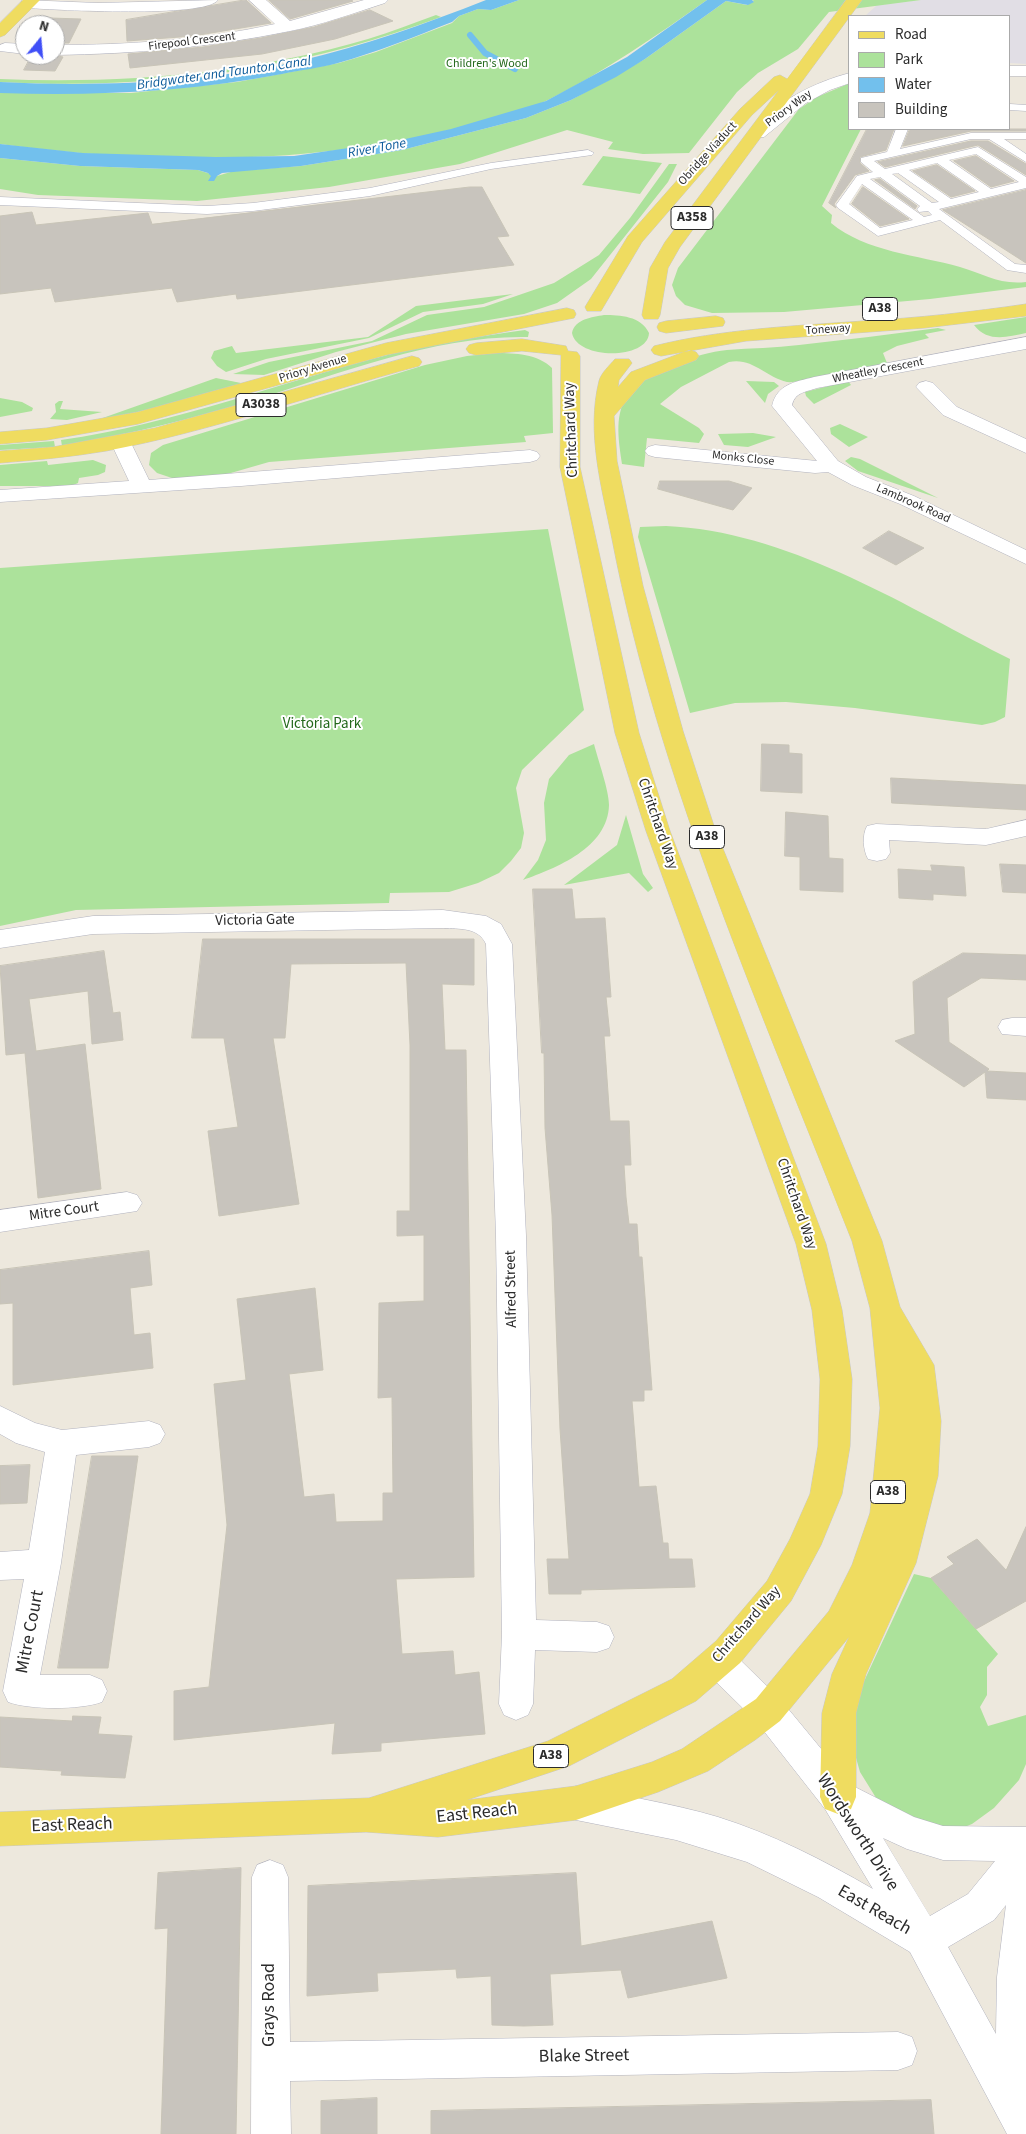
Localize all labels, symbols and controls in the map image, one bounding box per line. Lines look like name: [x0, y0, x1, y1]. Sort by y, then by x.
north arrow: [15, 15, 65, 65]
legend: [848, 15, 1011, 130]
text: N: [37, 16, 51, 38]
text: Road: [895, 24, 927, 45]
street label: Firepool Crescent: [148, 30, 236, 54]
text: Park: [895, 49, 923, 70]
water label: Bridgwater and Taunton Canal: [136, 53, 312, 95]
park label: Children's Wood: [446, 57, 528, 71]
text: Water: [895, 74, 931, 95]
street label: Priory Way: [763, 87, 815, 131]
text: Building: [895, 99, 947, 120]
street label: Obridge Viaduct: [676, 119, 740, 189]
water label: River Tone: [346, 136, 408, 162]
road number: A358: [671, 207, 713, 230]
road number: A38: [862, 298, 898, 320]
street label: Toneway: [805, 321, 851, 339]
street label: Priory Avenue: [277, 352, 349, 386]
street label: Wheatley Crescent: [831, 355, 925, 387]
street label: Chritchard Way: [561, 382, 583, 478]
road number: A3038: [236, 394, 286, 416]
street label: Monks Close: [711, 449, 775, 469]
street label: Lambrook Road: [874, 481, 952, 527]
park label: Victoria Park: [283, 716, 361, 734]
street label: Chritchard Way: [633, 776, 681, 872]
road number: A38: [690, 826, 724, 849]
street label: Victoria Gate: [215, 911, 295, 931]
street label: Chritchard Way: [772, 1156, 820, 1252]
street label: Mitre Court: [28, 1198, 100, 1226]
street label: Alfred Street: [502, 1250, 522, 1328]
road number: A38: [870, 1480, 906, 1504]
street label: Chritchard Way: [709, 1583, 785, 1667]
street label: Mitre Court: [12, 1589, 50, 1675]
road number: A38: [534, 1744, 568, 1768]
street label: Wordsworth Drive: [811, 1771, 903, 1895]
street label: East Reach: [435, 1799, 519, 1829]
street label: East Reach: [31, 1814, 113, 1838]
street label: East Reach: [833, 1881, 915, 1941]
street label: Grays Road: [259, 1963, 281, 2047]
street label: Blake Street: [539, 2045, 629, 2069]

